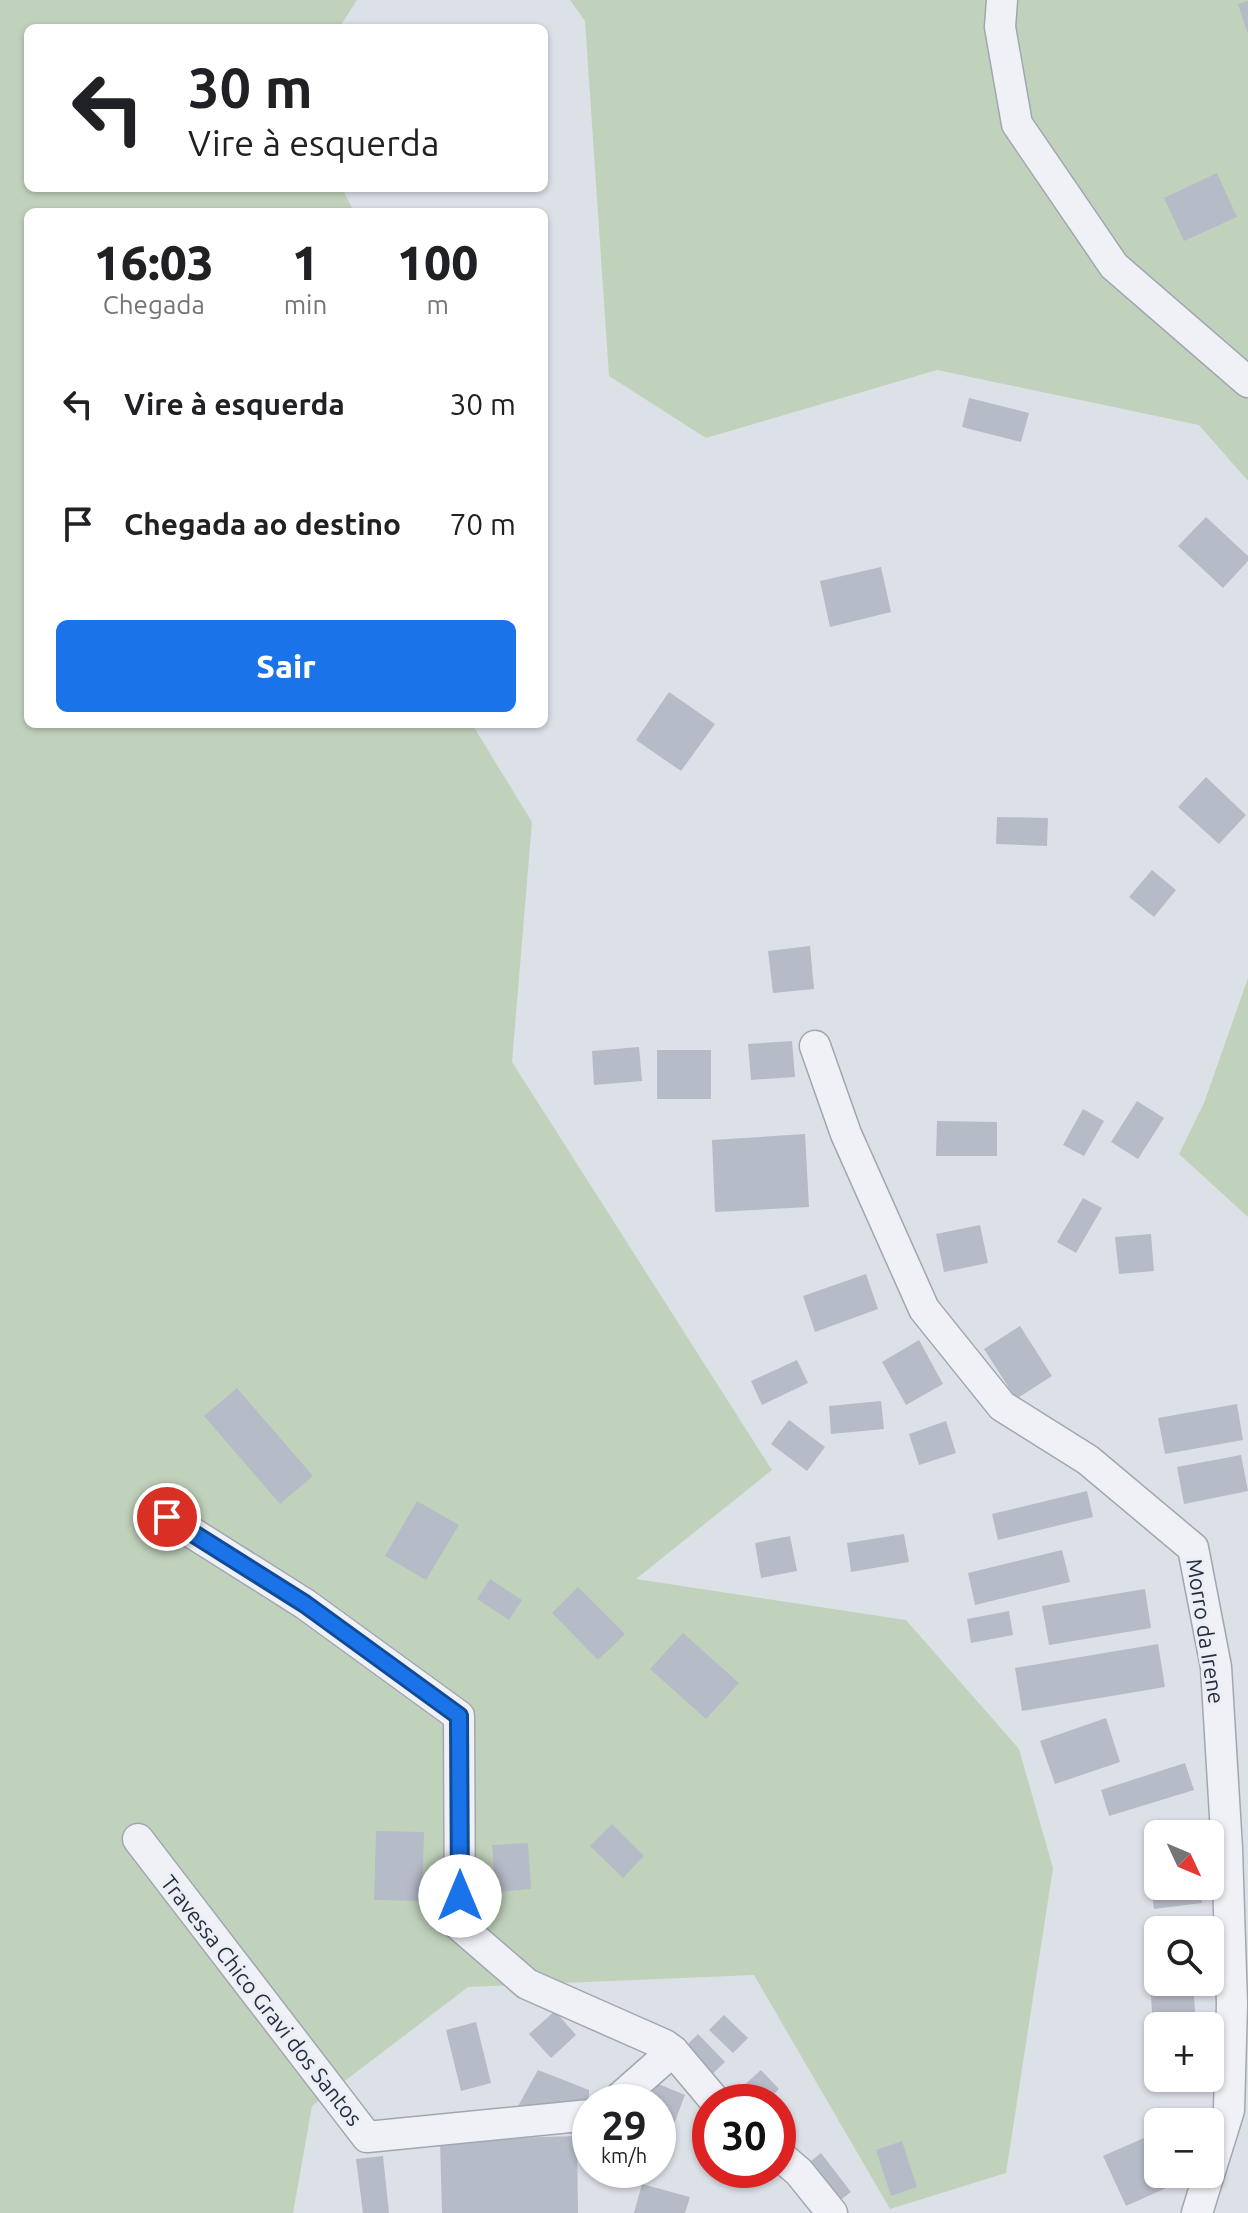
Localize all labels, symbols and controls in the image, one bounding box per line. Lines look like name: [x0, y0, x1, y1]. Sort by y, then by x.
icon: left: [56, 56, 160, 160]
text: 30 m: [188, 56, 313, 119]
text: Vire à esquerda: [188, 122, 439, 163]
text: 16:03: [94, 235, 214, 289]
text: 1: [292, 235, 319, 289]
text: 100: [397, 235, 478, 289]
text: Chegada: [103, 290, 205, 319]
text: min: [284, 290, 327, 319]
text: m: [426, 290, 449, 319]
icon: left: [56, 382, 100, 426]
text: Vire à esquerda: [124, 387, 345, 421]
text: 30 m: [449, 387, 516, 421]
icon: arrive: [56, 502, 100, 546]
text: Chegada ao destino: [124, 507, 401, 541]
text: 70 m: [449, 507, 516, 541]
button: Sair: [56, 620, 516, 712]
pin: [133, 1483, 201, 1551]
icon: arrive: [145, 1495, 189, 1539]
street label: Morro da Irene: [1182, 1557, 1230, 1705]
north arrow: [1144, 1820, 1224, 1900]
map controls: [1144, 1820, 1224, 2188]
position arrow: [418, 1854, 502, 1938]
street label: Travessa Chico Gravi dos Santos: [156, 1870, 368, 2130]
button: search: [1144, 1916, 1224, 1996]
button: +: [1144, 2012, 1224, 2092]
speed limit sign: 30: [692, 2084, 796, 2188]
text: 29: [601, 2103, 647, 2148]
button: −: [1144, 2108, 1224, 2188]
text: km/h: [601, 2144, 647, 2167]

